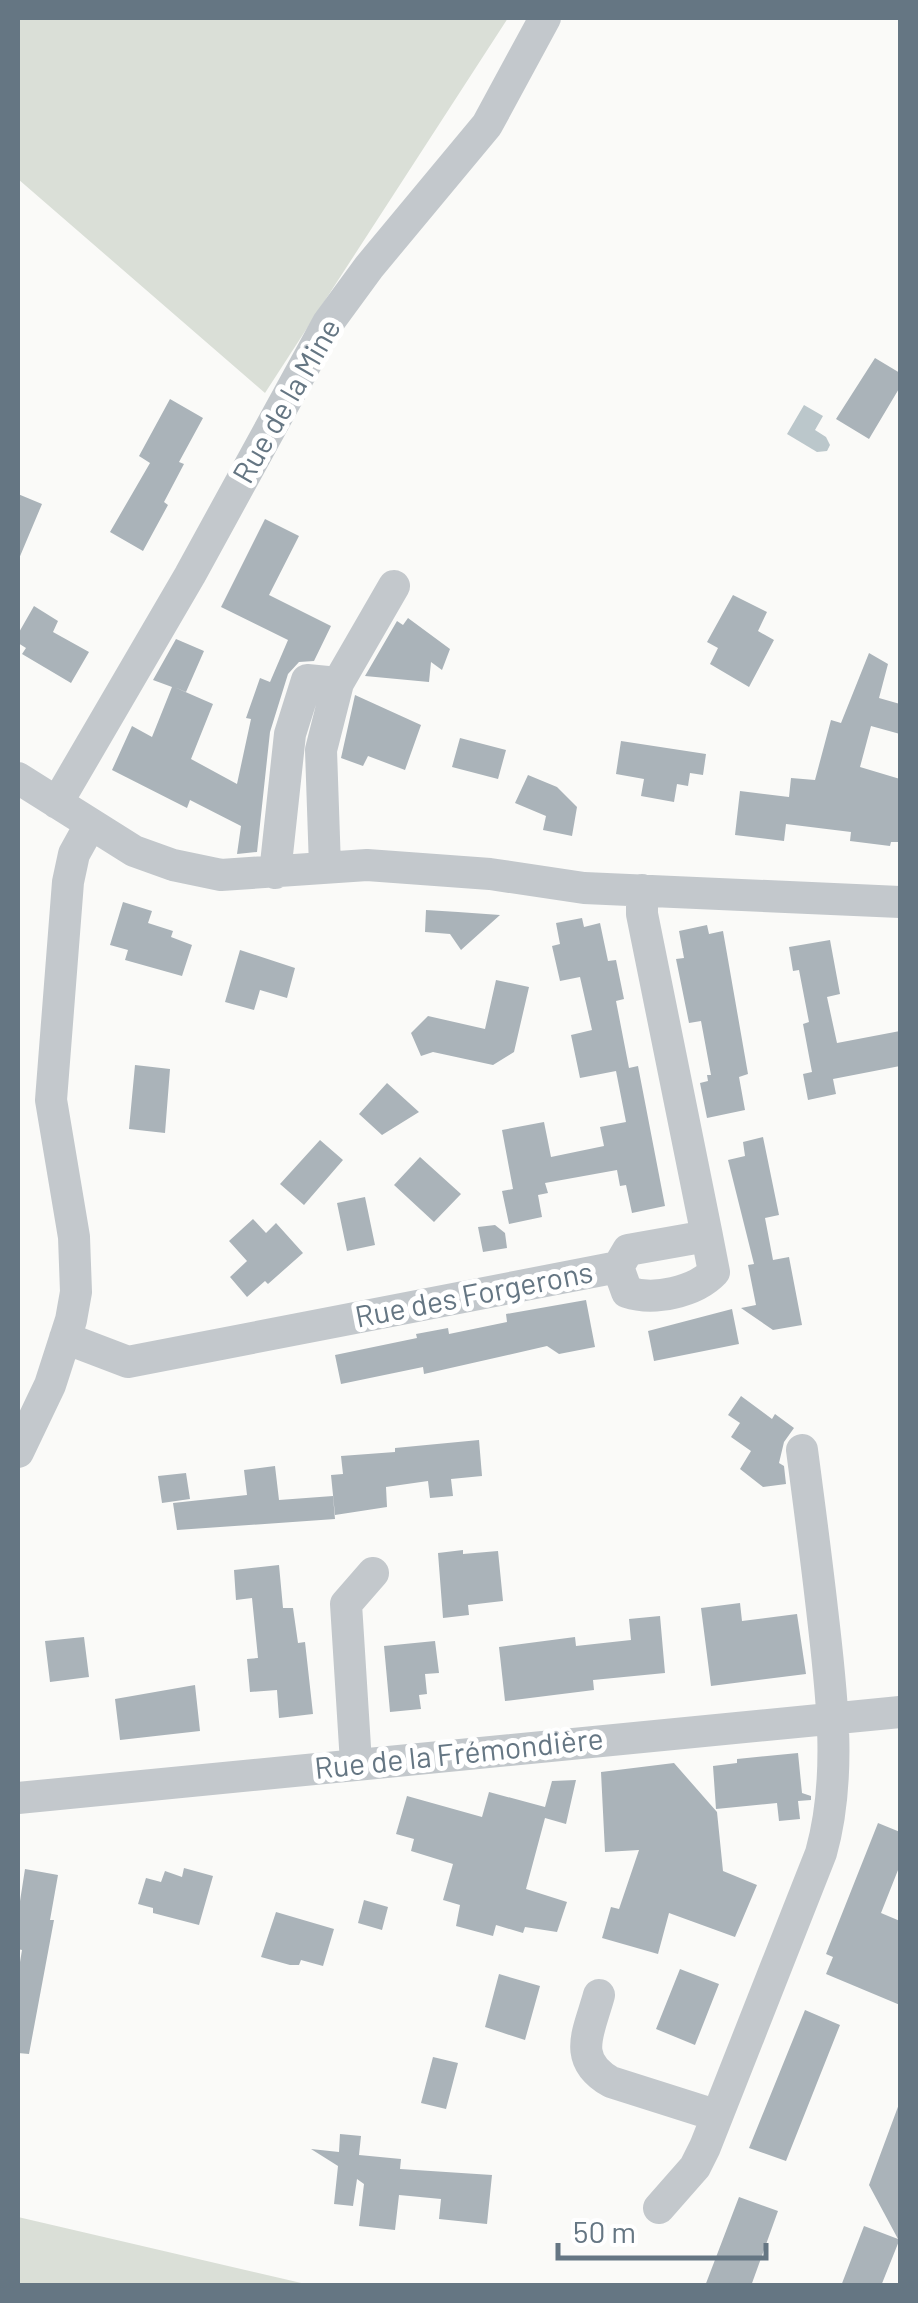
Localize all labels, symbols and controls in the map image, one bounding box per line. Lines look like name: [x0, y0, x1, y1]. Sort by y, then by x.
street label: Rue de la Mine: [224, 311, 347, 489]
street label: Rue des Forgerons: [352, 1252, 596, 1334]
street label: Rue de la Frémondière: [313, 1719, 605, 1785]
scale bar: [558, 2198, 766, 2260]
text: 50 m: [573, 2213, 636, 2249]

